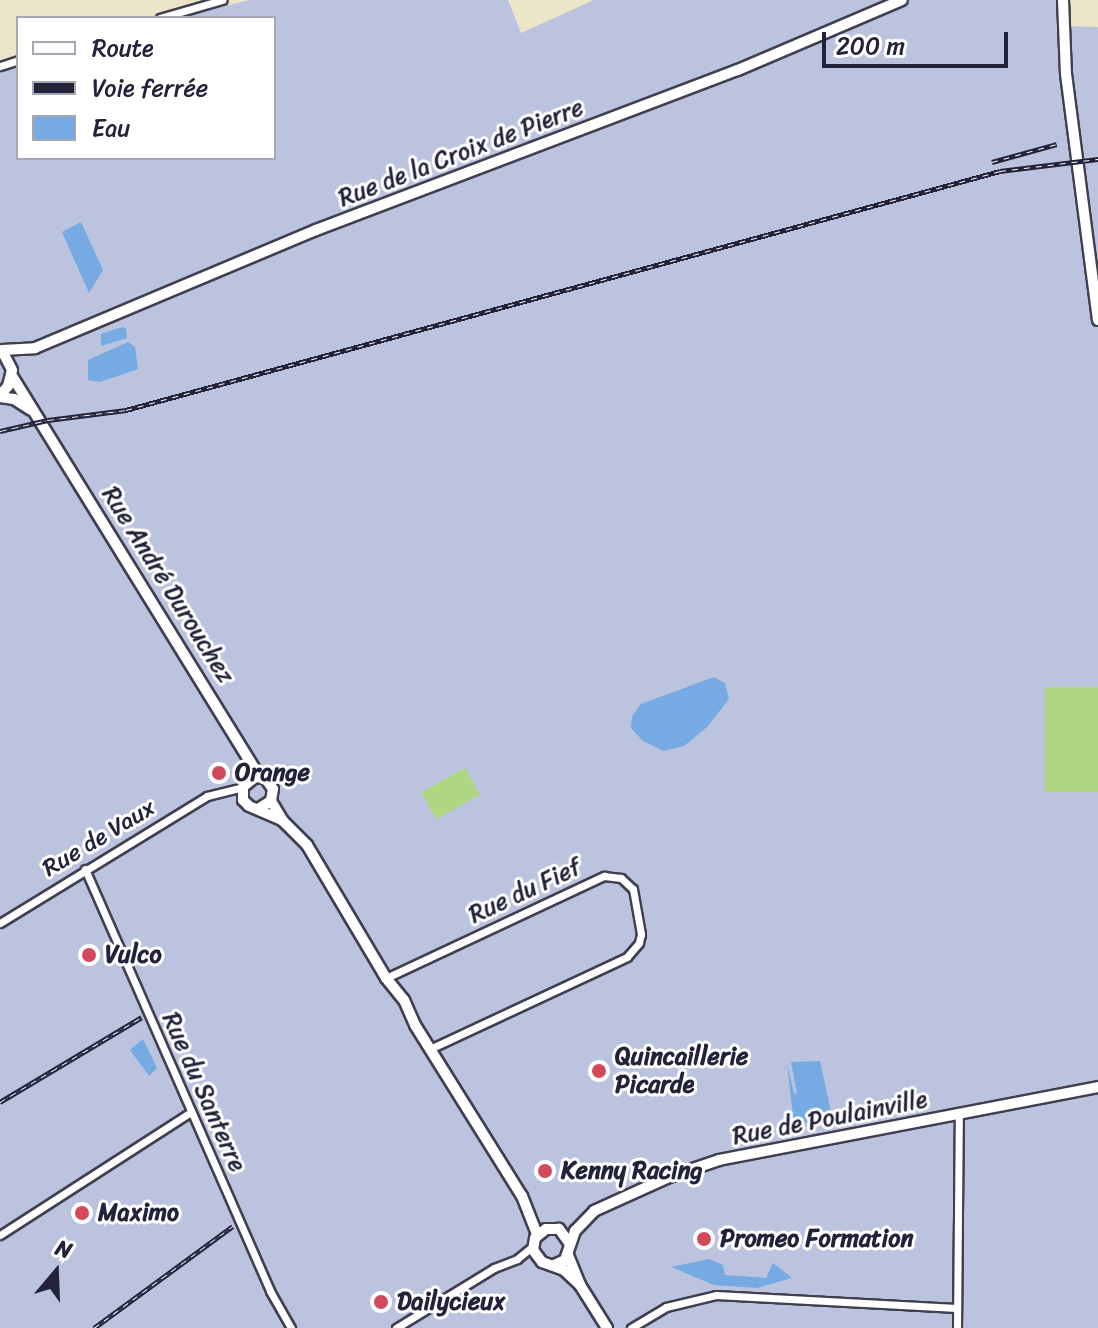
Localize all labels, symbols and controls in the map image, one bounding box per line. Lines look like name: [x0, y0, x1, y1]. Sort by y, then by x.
legend: [16, 16, 276, 160]
scale bar: [826, 16, 1012, 66]
text: 200 m: [836, 25, 905, 67]
text: Route: [92, 27, 154, 69]
text: Voie ferrée: [92, 67, 208, 109]
street label: Rue de la Croix de Pierre: [334, 93, 588, 213]
text: Eau: [92, 107, 130, 149]
street label: Rue André Durouchez: [96, 481, 240, 689]
place label: Orange: [235, 759, 310, 787]
marker: Orange: [210, 764, 228, 782]
street label: Rue de Vaux: [37, 793, 161, 883]
street label: Rue du Fief: [464, 853, 586, 929]
place label: Vulco: [105, 941, 162, 969]
marker: Vulco: [80, 946, 98, 964]
street label: Rue du Santerre: [156, 1008, 252, 1176]
place label: Quincaillerie Picarde: [615, 1043, 748, 1099]
marker: Quincaillerie Picarde: [590, 1062, 608, 1080]
street label: Rue de Poulainville: [730, 1085, 930, 1151]
place label: Kenny Racing: [561, 1157, 703, 1185]
marker: Kenny Racing: [536, 1162, 554, 1180]
place label: Maximo: [98, 1199, 179, 1227]
marker: Maximo: [73, 1204, 91, 1222]
place label: Promeo Formation: [720, 1225, 913, 1253]
text: N: [50, 1228, 78, 1270]
marker: Promeo Formation: [695, 1230, 713, 1248]
north arrow: [16, 1232, 96, 1312]
place label: Dailycieux: [397, 1288, 505, 1316]
marker: Dailycieux: [372, 1293, 390, 1311]

